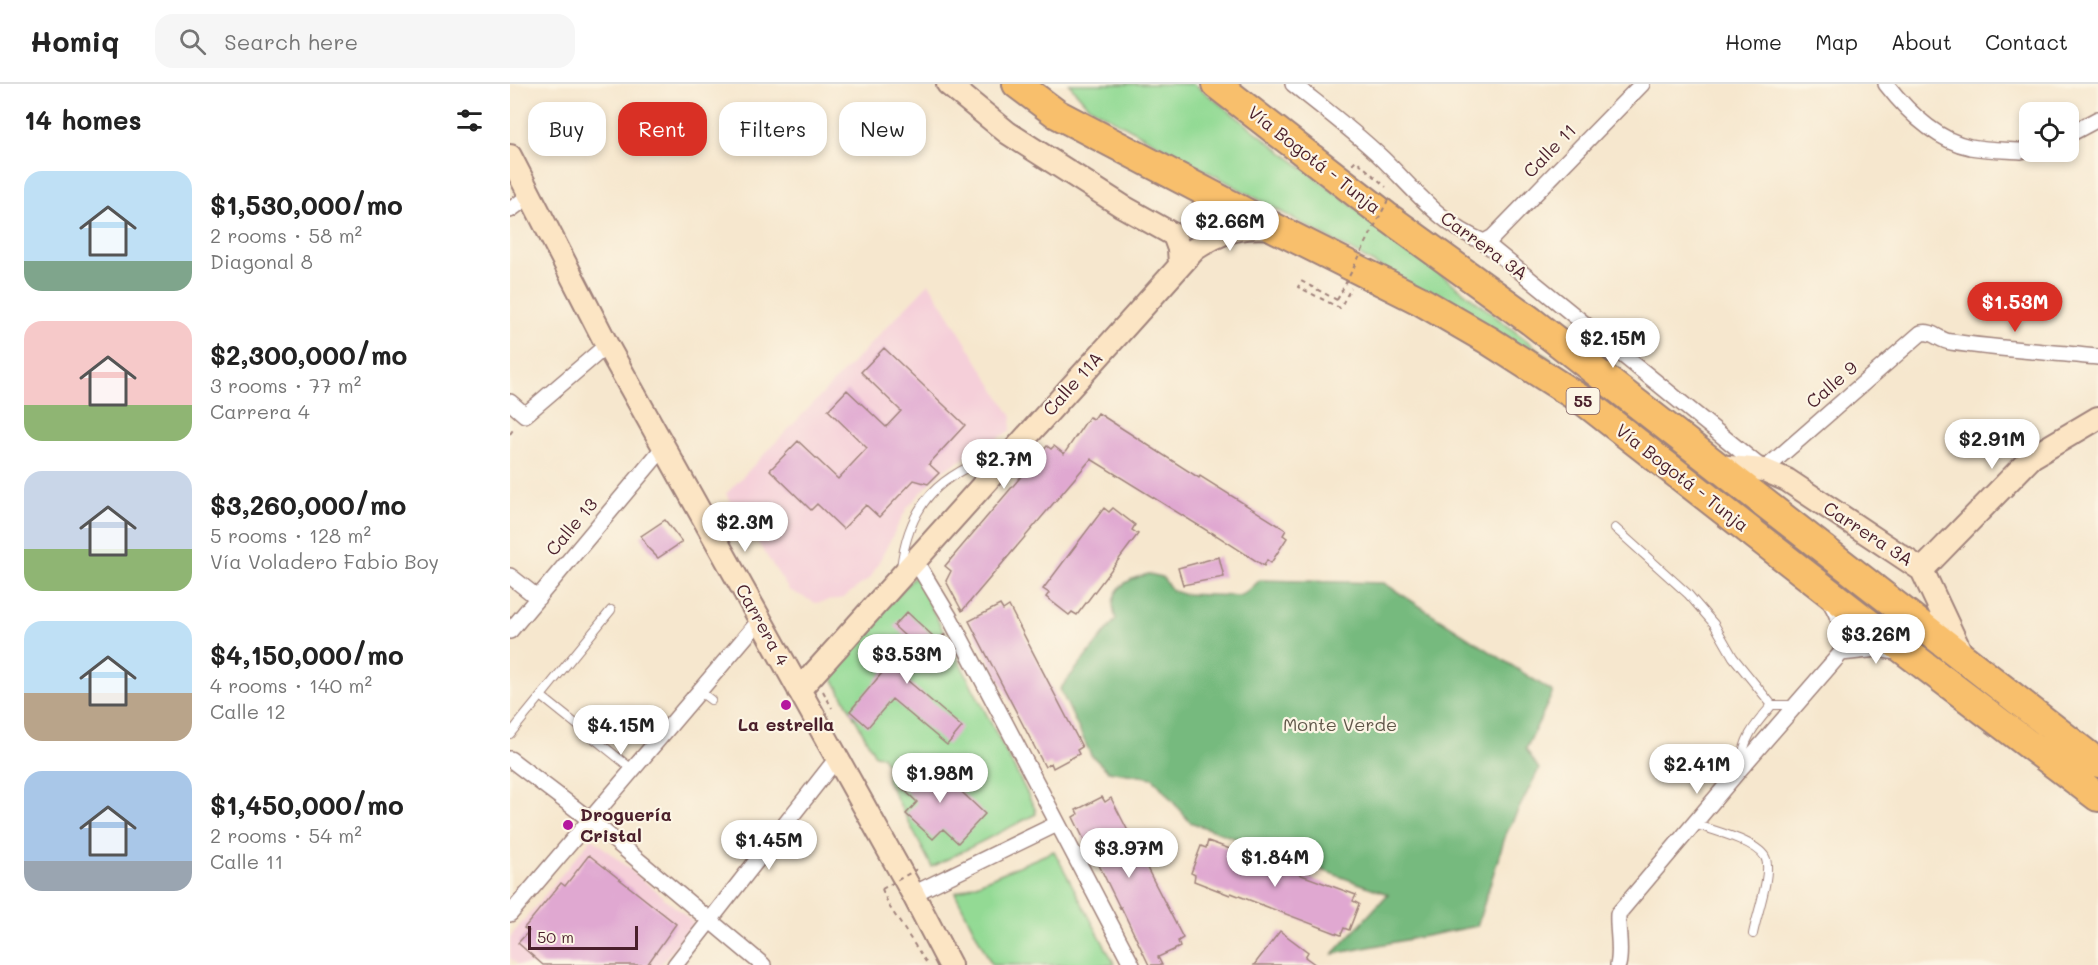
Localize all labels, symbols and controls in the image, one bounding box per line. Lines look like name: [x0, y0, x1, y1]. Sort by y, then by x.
search box: [155, 14, 575, 68]
text: Homiq: [30, 23, 119, 59]
icon: search: [176, 25, 209, 58]
text: Search here: [224, 27, 358, 56]
text: Home: [1725, 28, 1782, 55]
text: Map: [1815, 28, 1858, 55]
text: About: [1891, 28, 1952, 55]
text: Contact: [1985, 28, 2068, 55]
street label: Vía Bogotá - Tunja: [1243, 100, 1386, 219]
chip: Buy: [528, 102, 606, 156]
chip: Rent: [618, 102, 707, 156]
chip: Filters: [719, 102, 827, 156]
chip: New: [839, 102, 926, 156]
map controls: [2019, 102, 2079, 162]
button: locate: [2019, 102, 2079, 162]
text: 14 homes: [24, 103, 142, 137]
icon: filters: [453, 104, 486, 137]
street label: Calle 11: [1518, 118, 1581, 182]
text: $1,530,000/mo: [210, 188, 403, 222]
icon: home: [72, 195, 144, 267]
pin: $2.66M: [1181, 201, 1279, 252]
street label: Carrera 3A: [1436, 205, 1533, 285]
text: $2.66M: [1195, 207, 1265, 233]
text: 2 rooms · 58 m²: [210, 222, 362, 248]
text: Diagonal 8: [210, 248, 313, 274]
pin: $1.53M: [1966, 282, 2064, 333]
text: $1.53M: [1981, 288, 2049, 314]
pin: $2.15M: [1564, 318, 1662, 369]
text: $2.15M: [1580, 324, 1646, 350]
text: $2,300,000/mo: [210, 338, 407, 372]
icon: home: [72, 345, 144, 417]
street label: Calle 11A: [1037, 346, 1107, 421]
street label: Calle 9: [1801, 355, 1862, 413]
text: 3 rooms · 77 m²: [210, 372, 361, 398]
road number: 55: [1566, 388, 1600, 414]
text: Carrera 4: [210, 398, 310, 424]
street label: Vía Bogotá - Tunja: [1611, 418, 1754, 537]
pin: $2.91M: [1943, 419, 2041, 470]
text: $2.91M: [1959, 425, 2025, 451]
pin: $2.7M: [962, 439, 1046, 490]
text: $2.7M: [975, 445, 1033, 471]
text: $3,260,000/mo: [210, 488, 406, 522]
street label: Calle 13: [540, 492, 602, 560]
icon: home: [72, 495, 144, 567]
street label: Carrera 3A: [1819, 495, 1918, 571]
pin: $2.3M: [703, 502, 787, 553]
text: $2.3M: [716, 508, 774, 534]
text: 5 rooms · 128 m²: [210, 522, 371, 548]
text: Vía Voladero Fabio Boy: [210, 548, 439, 574]
street label: Carrera 4: [731, 579, 795, 670]
pin: $3.26M: [1827, 614, 1925, 665]
text: $3.26M: [1841, 620, 1911, 646]
pin: $3.53M: [858, 634, 956, 685]
text: $4,150,000/mo: [210, 638, 404, 672]
text: $3.53M: [872, 640, 942, 666]
icon: home: [72, 645, 144, 717]
text: 4 rooms · 140 m²: [210, 672, 372, 698]
text: Calle 12: [210, 698, 286, 724]
marker: La estrella: [779, 698, 793, 712]
pin: $4.15M: [572, 705, 670, 756]
text: $4.15M: [587, 711, 655, 737]
place label: La estrella: [738, 712, 834, 736]
park label: Monte Verde: [1283, 712, 1397, 736]
pin: $2.41M: [1648, 744, 1746, 795]
text: $2.41M: [1663, 750, 1731, 776]
pin: $1.98M: [891, 753, 989, 804]
text: $1.98M: [906, 759, 974, 785]
text: $1,450,000/mo: [210, 788, 404, 822]
icon: home: [72, 795, 144, 867]
place label: Droguería Cristal: [580, 802, 672, 847]
marker: Droguería Cristal: [561, 818, 575, 832]
pin: $1.45M: [720, 820, 818, 871]
text: 2 rooms · 54 m²: [210, 822, 362, 848]
text: $1.45M: [735, 826, 803, 852]
pin: $3.97M: [1080, 828, 1178, 879]
text: $3.97M: [1094, 834, 1164, 860]
pin: $1.84M: [1226, 837, 1324, 888]
text: $1.84M: [1241, 843, 1309, 869]
text: Calle 11: [210, 848, 283, 874]
scale bar: [528, 923, 638, 950]
text: 50 m: [537, 926, 574, 947]

